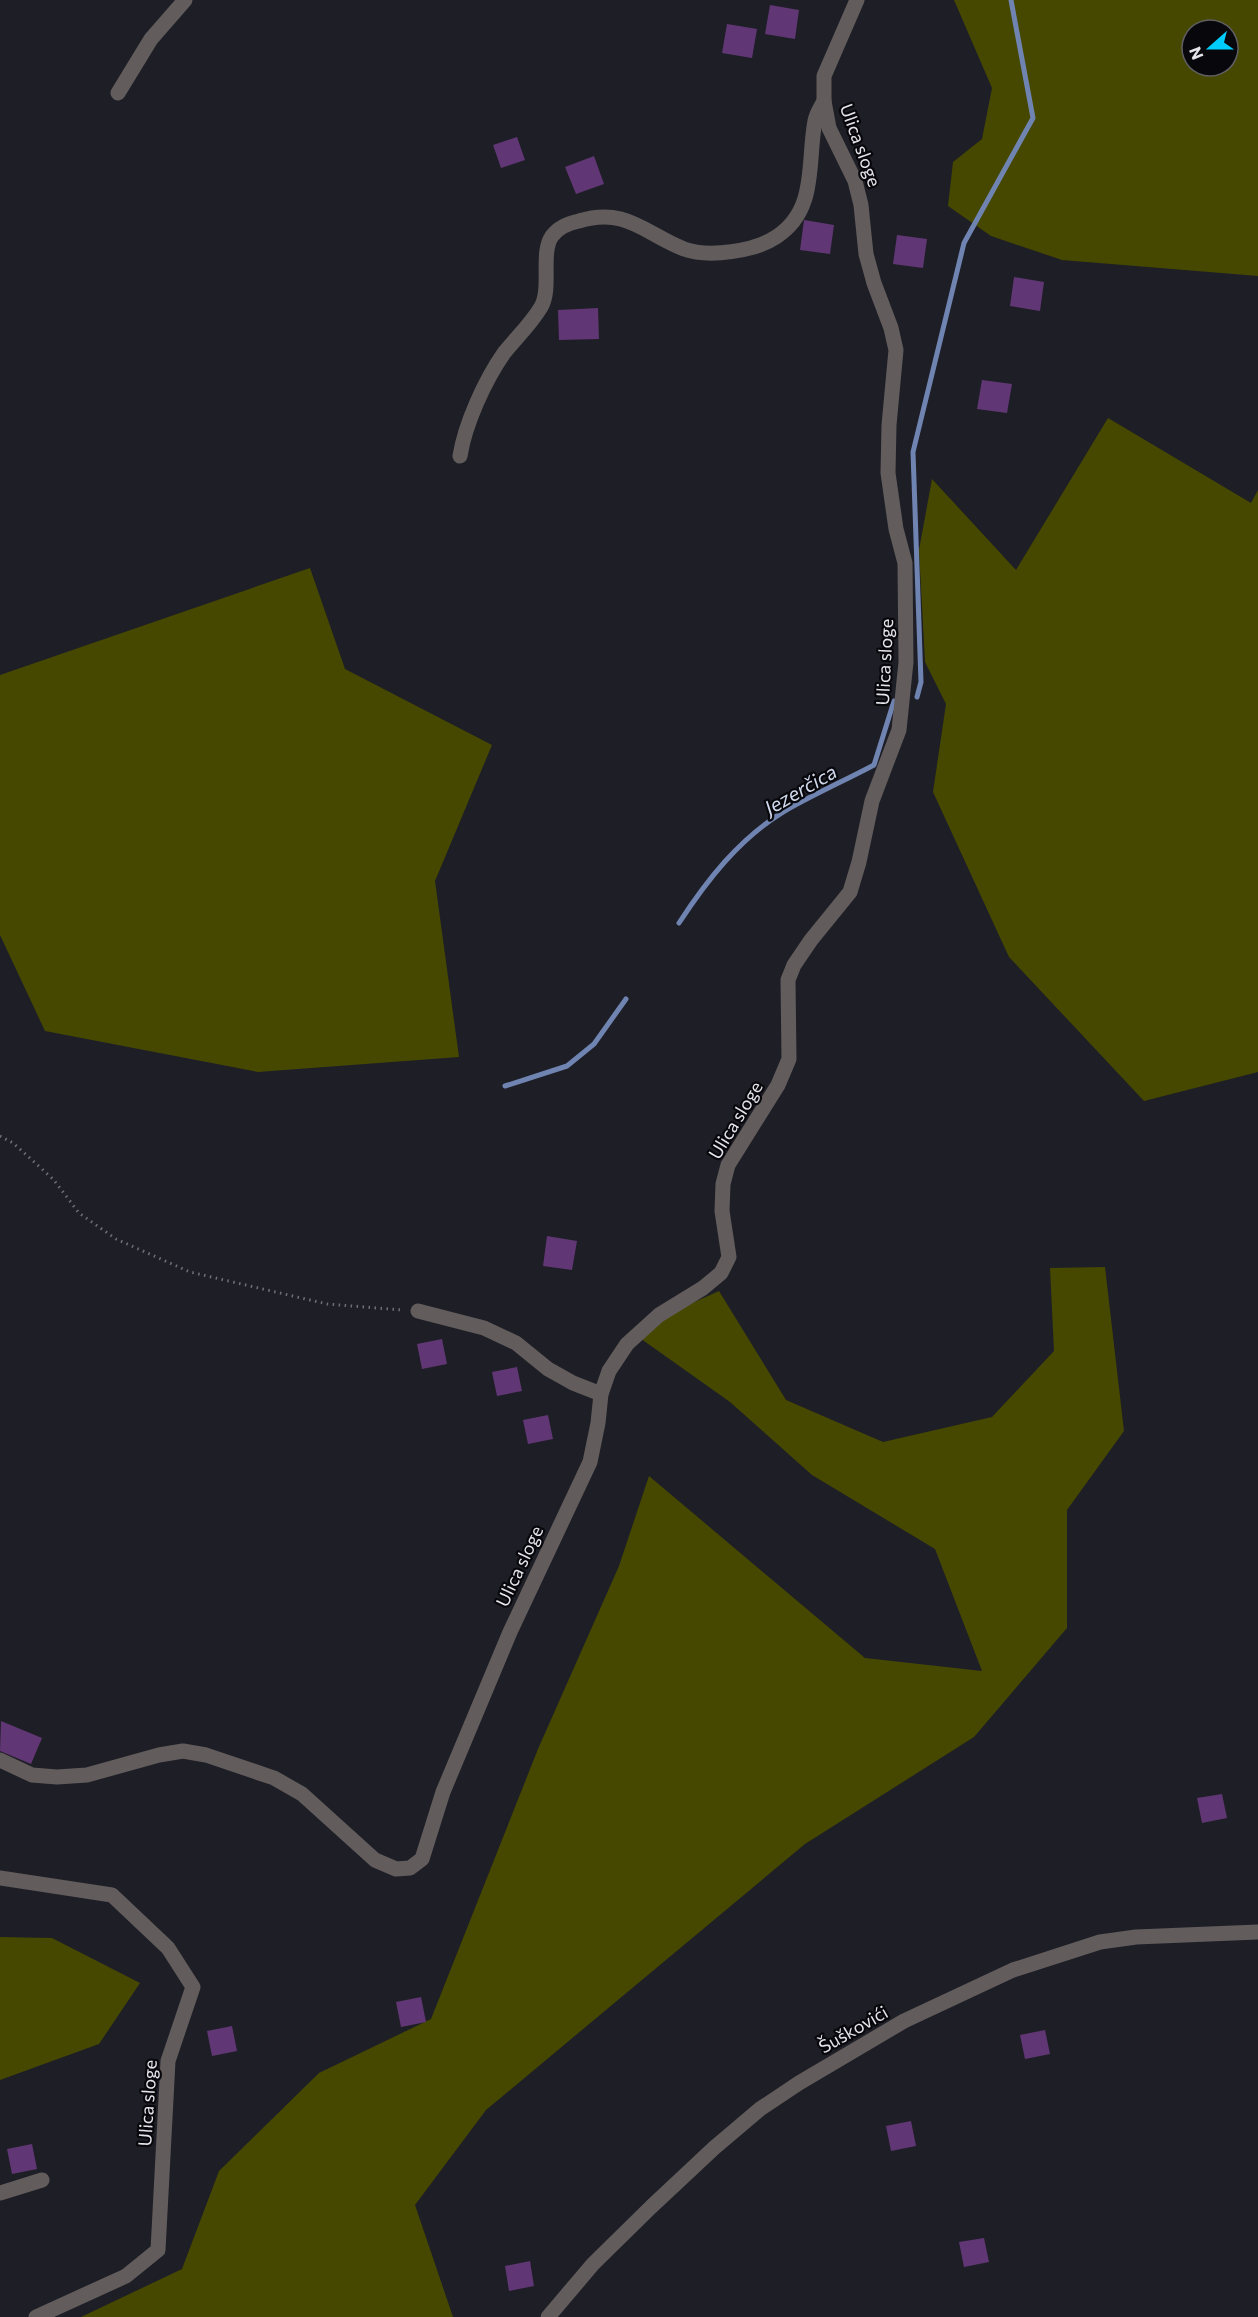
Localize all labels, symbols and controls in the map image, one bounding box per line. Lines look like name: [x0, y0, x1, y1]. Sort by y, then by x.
north arrow: [1180, 18, 1240, 78]
text: N: [1185, 45, 1207, 63]
street label: Ulica sloge: [836, 101, 886, 189]
street label: Ulica sloge: [871, 618, 897, 706]
water label: Jezerčica: [758, 759, 841, 820]
street label: Ulica sloge: [703, 1077, 767, 1163]
street label: Ulica sloge: [491, 1522, 547, 1610]
street label: Šuškovići: [815, 2000, 891, 2058]
street label: Ulica sloge: [133, 2059, 161, 2147]

